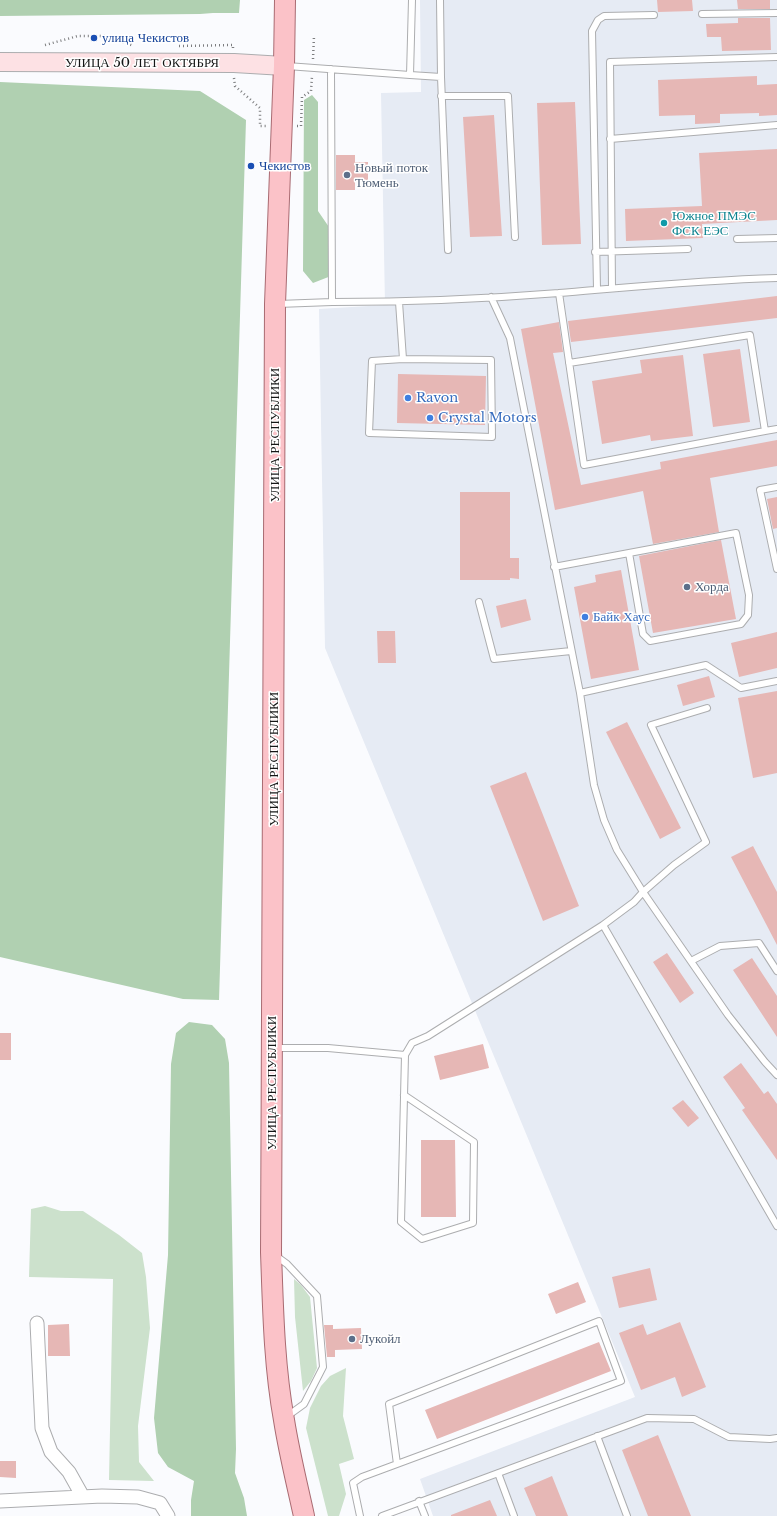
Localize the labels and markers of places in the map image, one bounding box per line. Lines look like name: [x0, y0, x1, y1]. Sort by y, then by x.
place label: улица Чекистов: [102, 30, 189, 46]
marker: улица Чекистов: [89, 33, 99, 43]
place label: Чекистов: [259, 158, 310, 174]
place label: Новый поток Тюмень: [355, 160, 428, 191]
marker: Чекистов: [246, 161, 256, 171]
marker: Новый поток Тюмень: [342, 170, 352, 180]
place label: Южное ПМЭС ФСК ЕЭС: [672, 208, 756, 239]
marker: Южное ПМЭС ФСК ЕЭС: [659, 218, 669, 228]
place label: Ravon: [416, 390, 458, 406]
marker: Ravon: [403, 393, 413, 403]
place label: Crystal Motors: [438, 410, 537, 426]
marker: Crystal Motors: [425, 413, 435, 423]
place label: Хорда: [695, 579, 729, 595]
marker: Хорда: [682, 582, 692, 592]
place label: Байк Хаус: [593, 609, 650, 625]
marker: Байк Хаус: [580, 612, 590, 622]
place label: Лукойл: [360, 1331, 401, 1347]
marker: Лукойл: [347, 1334, 357, 1344]

